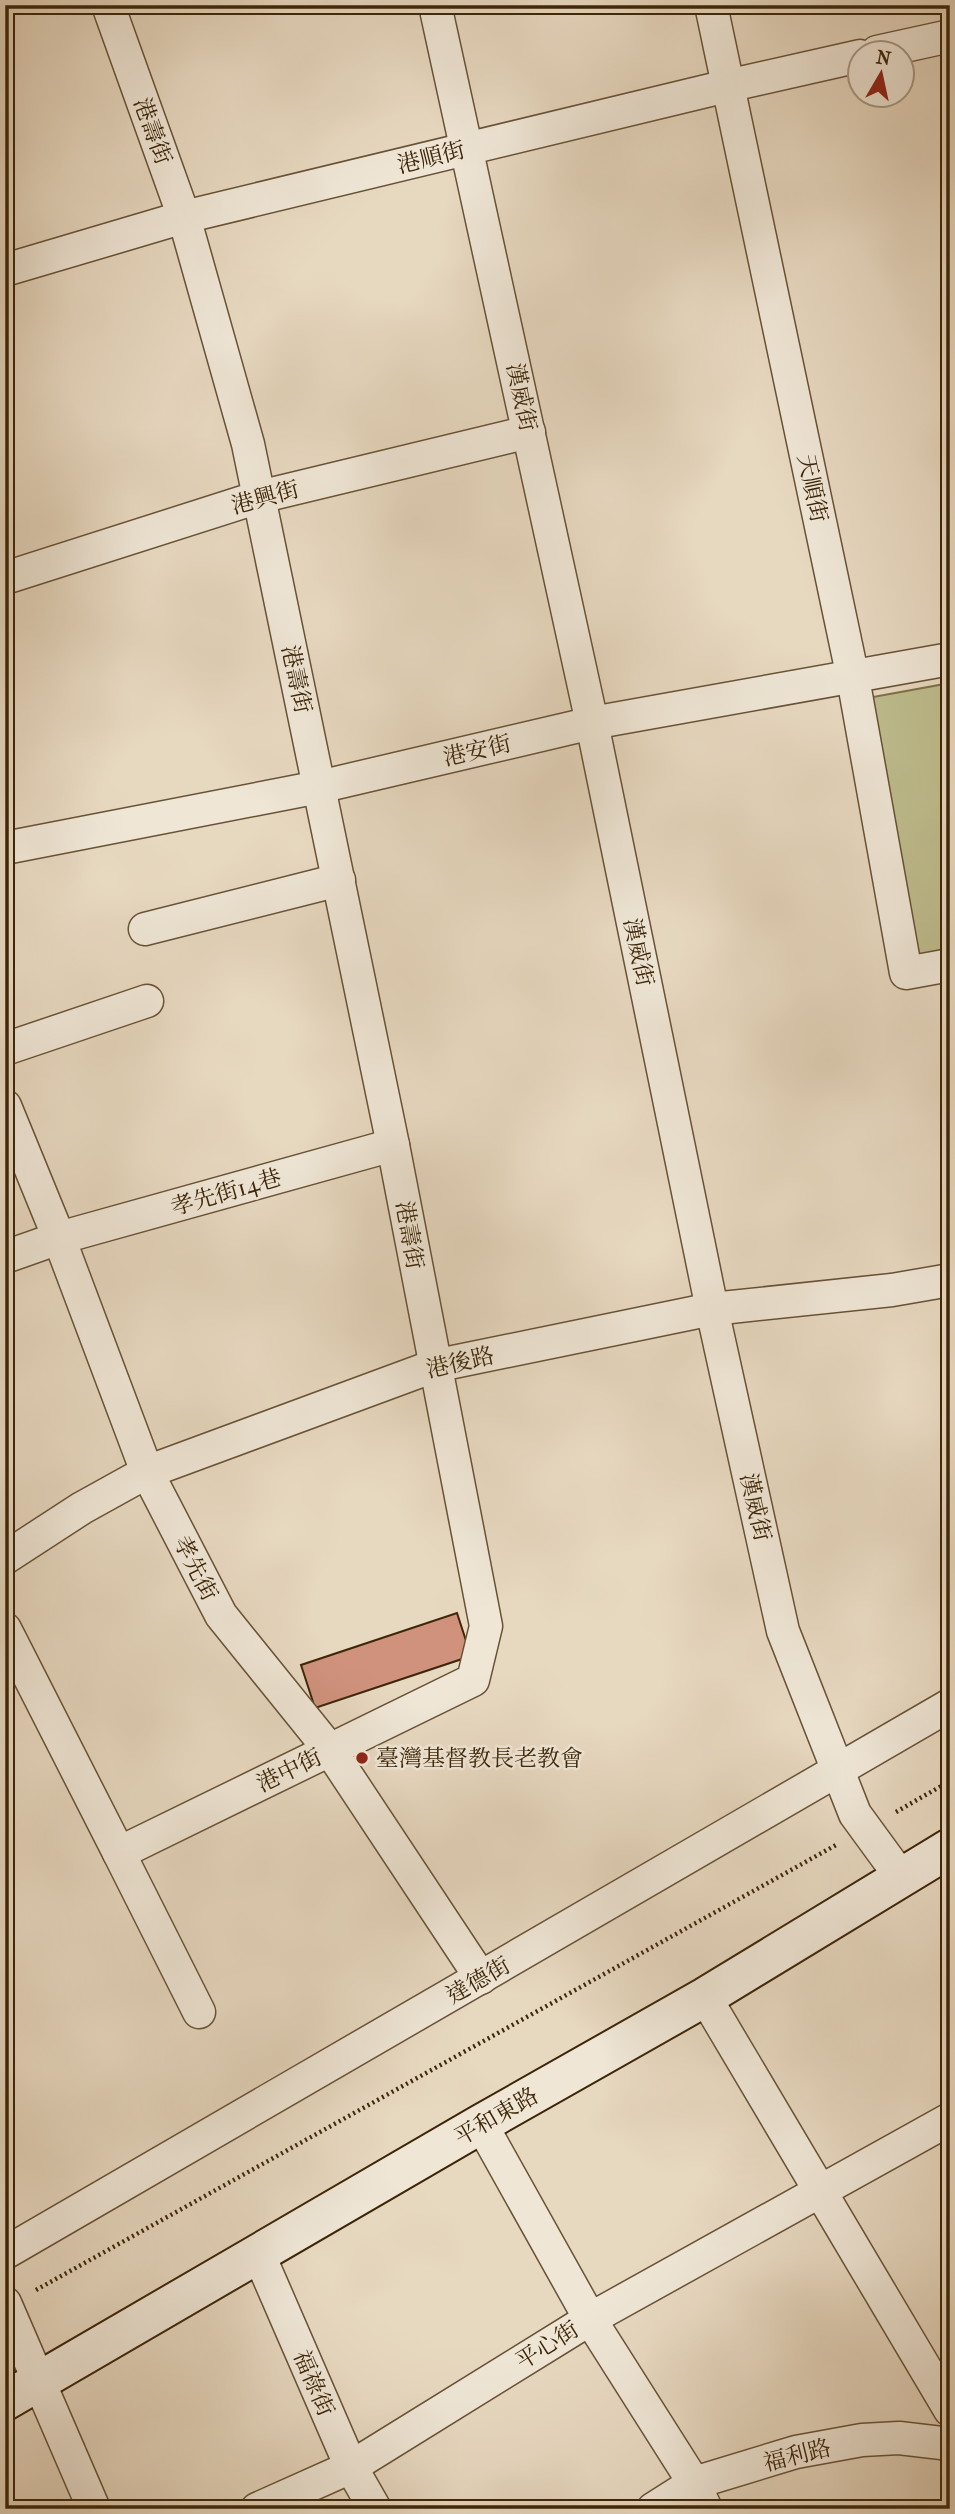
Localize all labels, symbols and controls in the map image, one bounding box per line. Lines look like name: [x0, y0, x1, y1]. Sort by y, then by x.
north arrow: [846, 38, 916, 108]
text: N: [875, 46, 893, 70]
street label: 港壽街: [128, 94, 177, 168]
street label: 港順街: [394, 136, 468, 179]
street label: 漢威街: [501, 361, 542, 434]
street label: 天順街: [792, 452, 833, 525]
street label: 港興街: [228, 476, 302, 519]
street label: 港壽街: [276, 643, 317, 716]
street label: 港安街: [440, 730, 514, 771]
street label: 漢威街: [618, 916, 659, 989]
street label: 孝先街14巷: [168, 1164, 285, 1221]
street label: 港壽街: [390, 1199, 429, 1271]
street label: 港後路: [423, 1342, 497, 1383]
street label: 漢威街: [735, 1470, 776, 1544]
street label: 孝先街: [168, 1531, 223, 1605]
street label: 港中街: [252, 1743, 326, 1798]
place label: 臺灣基督教長老教會: [376, 1745, 583, 1772]
marker: 臺灣基督教長老教會: [354, 1750, 370, 1766]
street label: 達德街: [442, 1951, 515, 2009]
street label: 平和東路: [450, 2082, 543, 2151]
street label: 平心街: [511, 2316, 584, 2375]
street label: 福祿街: [288, 2346, 339, 2420]
street label: 福利路: [760, 2434, 834, 2477]

